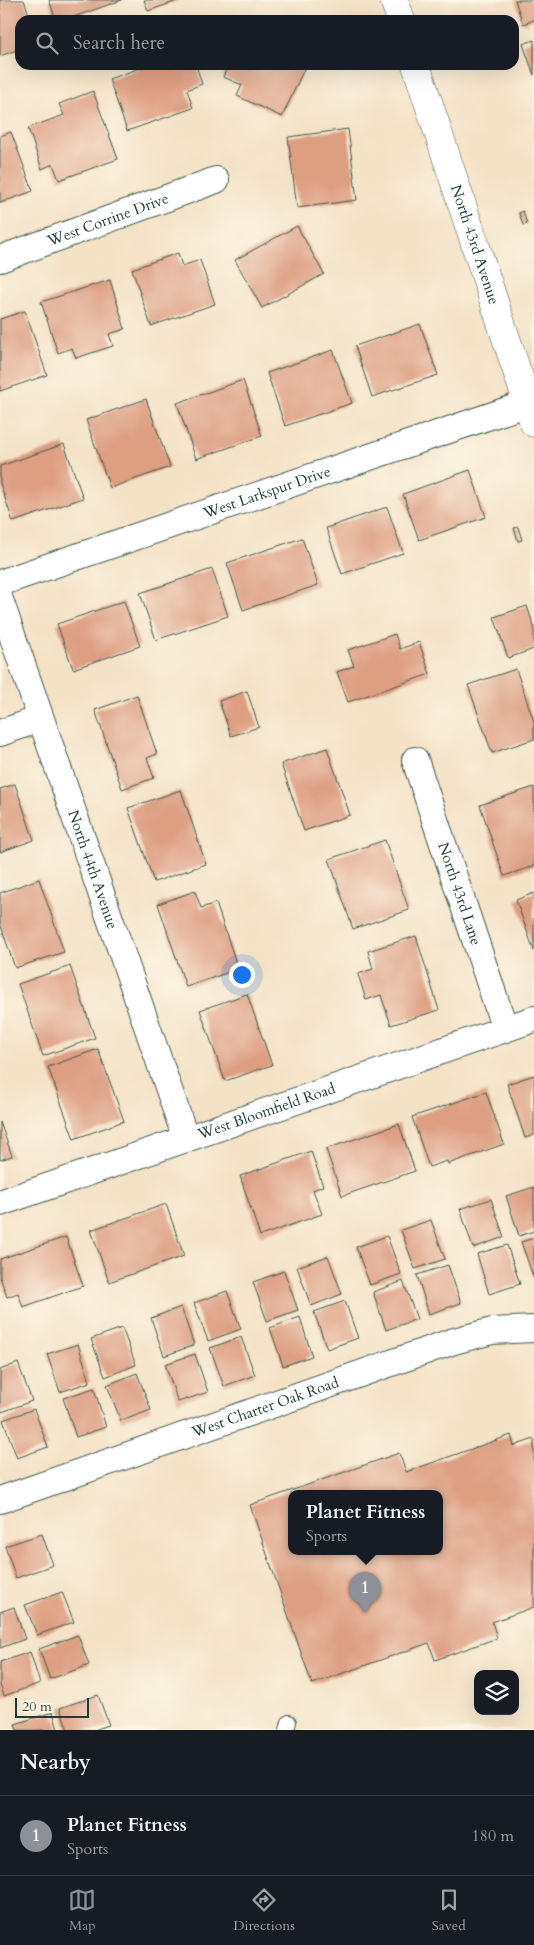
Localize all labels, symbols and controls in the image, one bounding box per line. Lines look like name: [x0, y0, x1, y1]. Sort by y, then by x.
search box: [15, 15, 519, 70]
icon: search: [33, 29, 61, 57]
text: Search here: [73, 30, 165, 56]
street label: North 43rd Avenue: [446, 182, 504, 307]
street label: West Corrine Drive: [44, 188, 172, 251]
street label: West Larkspur Drive: [200, 461, 333, 523]
street label: North 44th Avenue: [63, 807, 123, 932]
street label: North 43rd Lane: [433, 840, 486, 948]
your location: [229, 962, 255, 988]
street label: West Bloomfield Road: [194, 1078, 338, 1144]
street label: West Charter Oak Road: [188, 1372, 341, 1442]
popup: [288, 1490, 443, 1555]
text: Planet Fitness: [306, 1499, 425, 1525]
text: Sports: [306, 1525, 347, 1547]
pin: 1: [349, 1572, 381, 1613]
map controls: [474, 1670, 519, 1715]
button: layers: [474, 1670, 519, 1715]
scale bar: [15, 1695, 89, 1718]
text: 20 m: [22, 1697, 52, 1716]
text: Nearby: [20, 1748, 91, 1777]
text: Planet Fitness: [67, 1812, 187, 1838]
text: 1: [32, 1825, 40, 1847]
text: 180 m: [472, 1825, 514, 1847]
text: Sports: [67, 1838, 108, 1860]
tab: Map: [68, 1886, 96, 1935]
tab: Directions: [233, 1886, 295, 1935]
tab: Saved: [432, 1886, 466, 1935]

